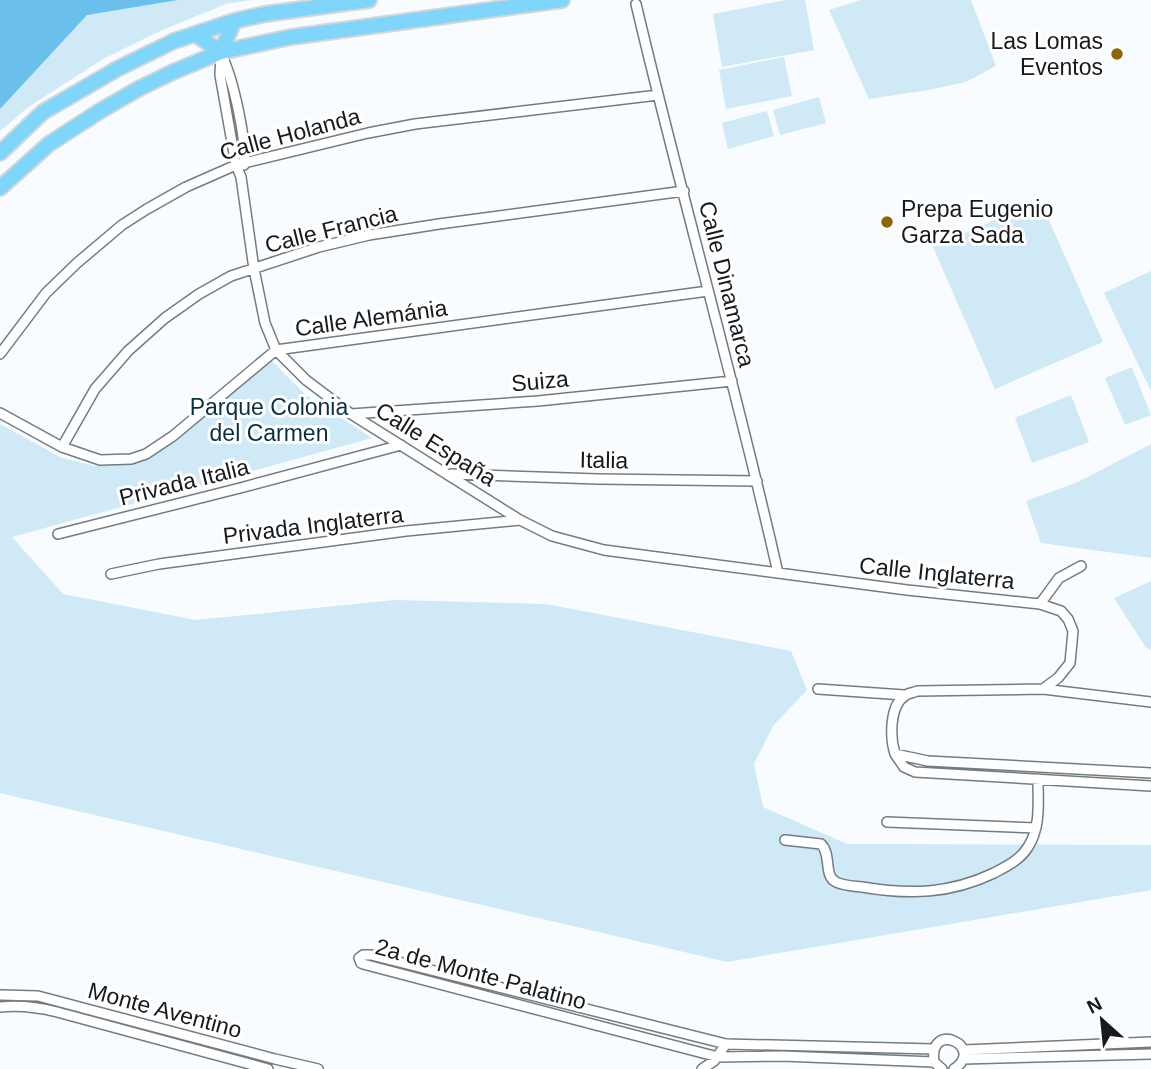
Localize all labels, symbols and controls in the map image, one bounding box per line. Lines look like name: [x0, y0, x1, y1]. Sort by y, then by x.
place label: Las Lomas Eventos: [990, 28, 1103, 80]
marker: Las Lomas Eventos: [1109, 46, 1125, 62]
street label: Calle Holanda: [217, 103, 363, 165]
place label: Prepa Eugenio Garza Sada: [901, 196, 1053, 248]
street label: Calle Dinamarca: [694, 198, 760, 370]
street label: Calle Francia: [262, 200, 400, 258]
marker: Prepa Eugenio Garza Sada: [879, 214, 895, 230]
street label: Calle Alemánia: [293, 294, 449, 342]
street label: Suiza: [510, 366, 570, 396]
park label: Parque Colonia del Carmen: [190, 394, 348, 446]
street label: Calle España: [371, 397, 501, 491]
street label: Italia: [579, 447, 629, 473]
street label: Privada Italia: [116, 453, 252, 511]
street label: Privada Inglaterra: [221, 501, 405, 549]
street label: Calle Inglaterra: [858, 552, 1016, 594]
street label: 2a de Monte Palatino: [373, 933, 589, 1015]
street label: Monte Aventino: [85, 977, 245, 1043]
north arrow: [1067, 985, 1137, 1055]
text: N: [1084, 993, 1105, 1018]

